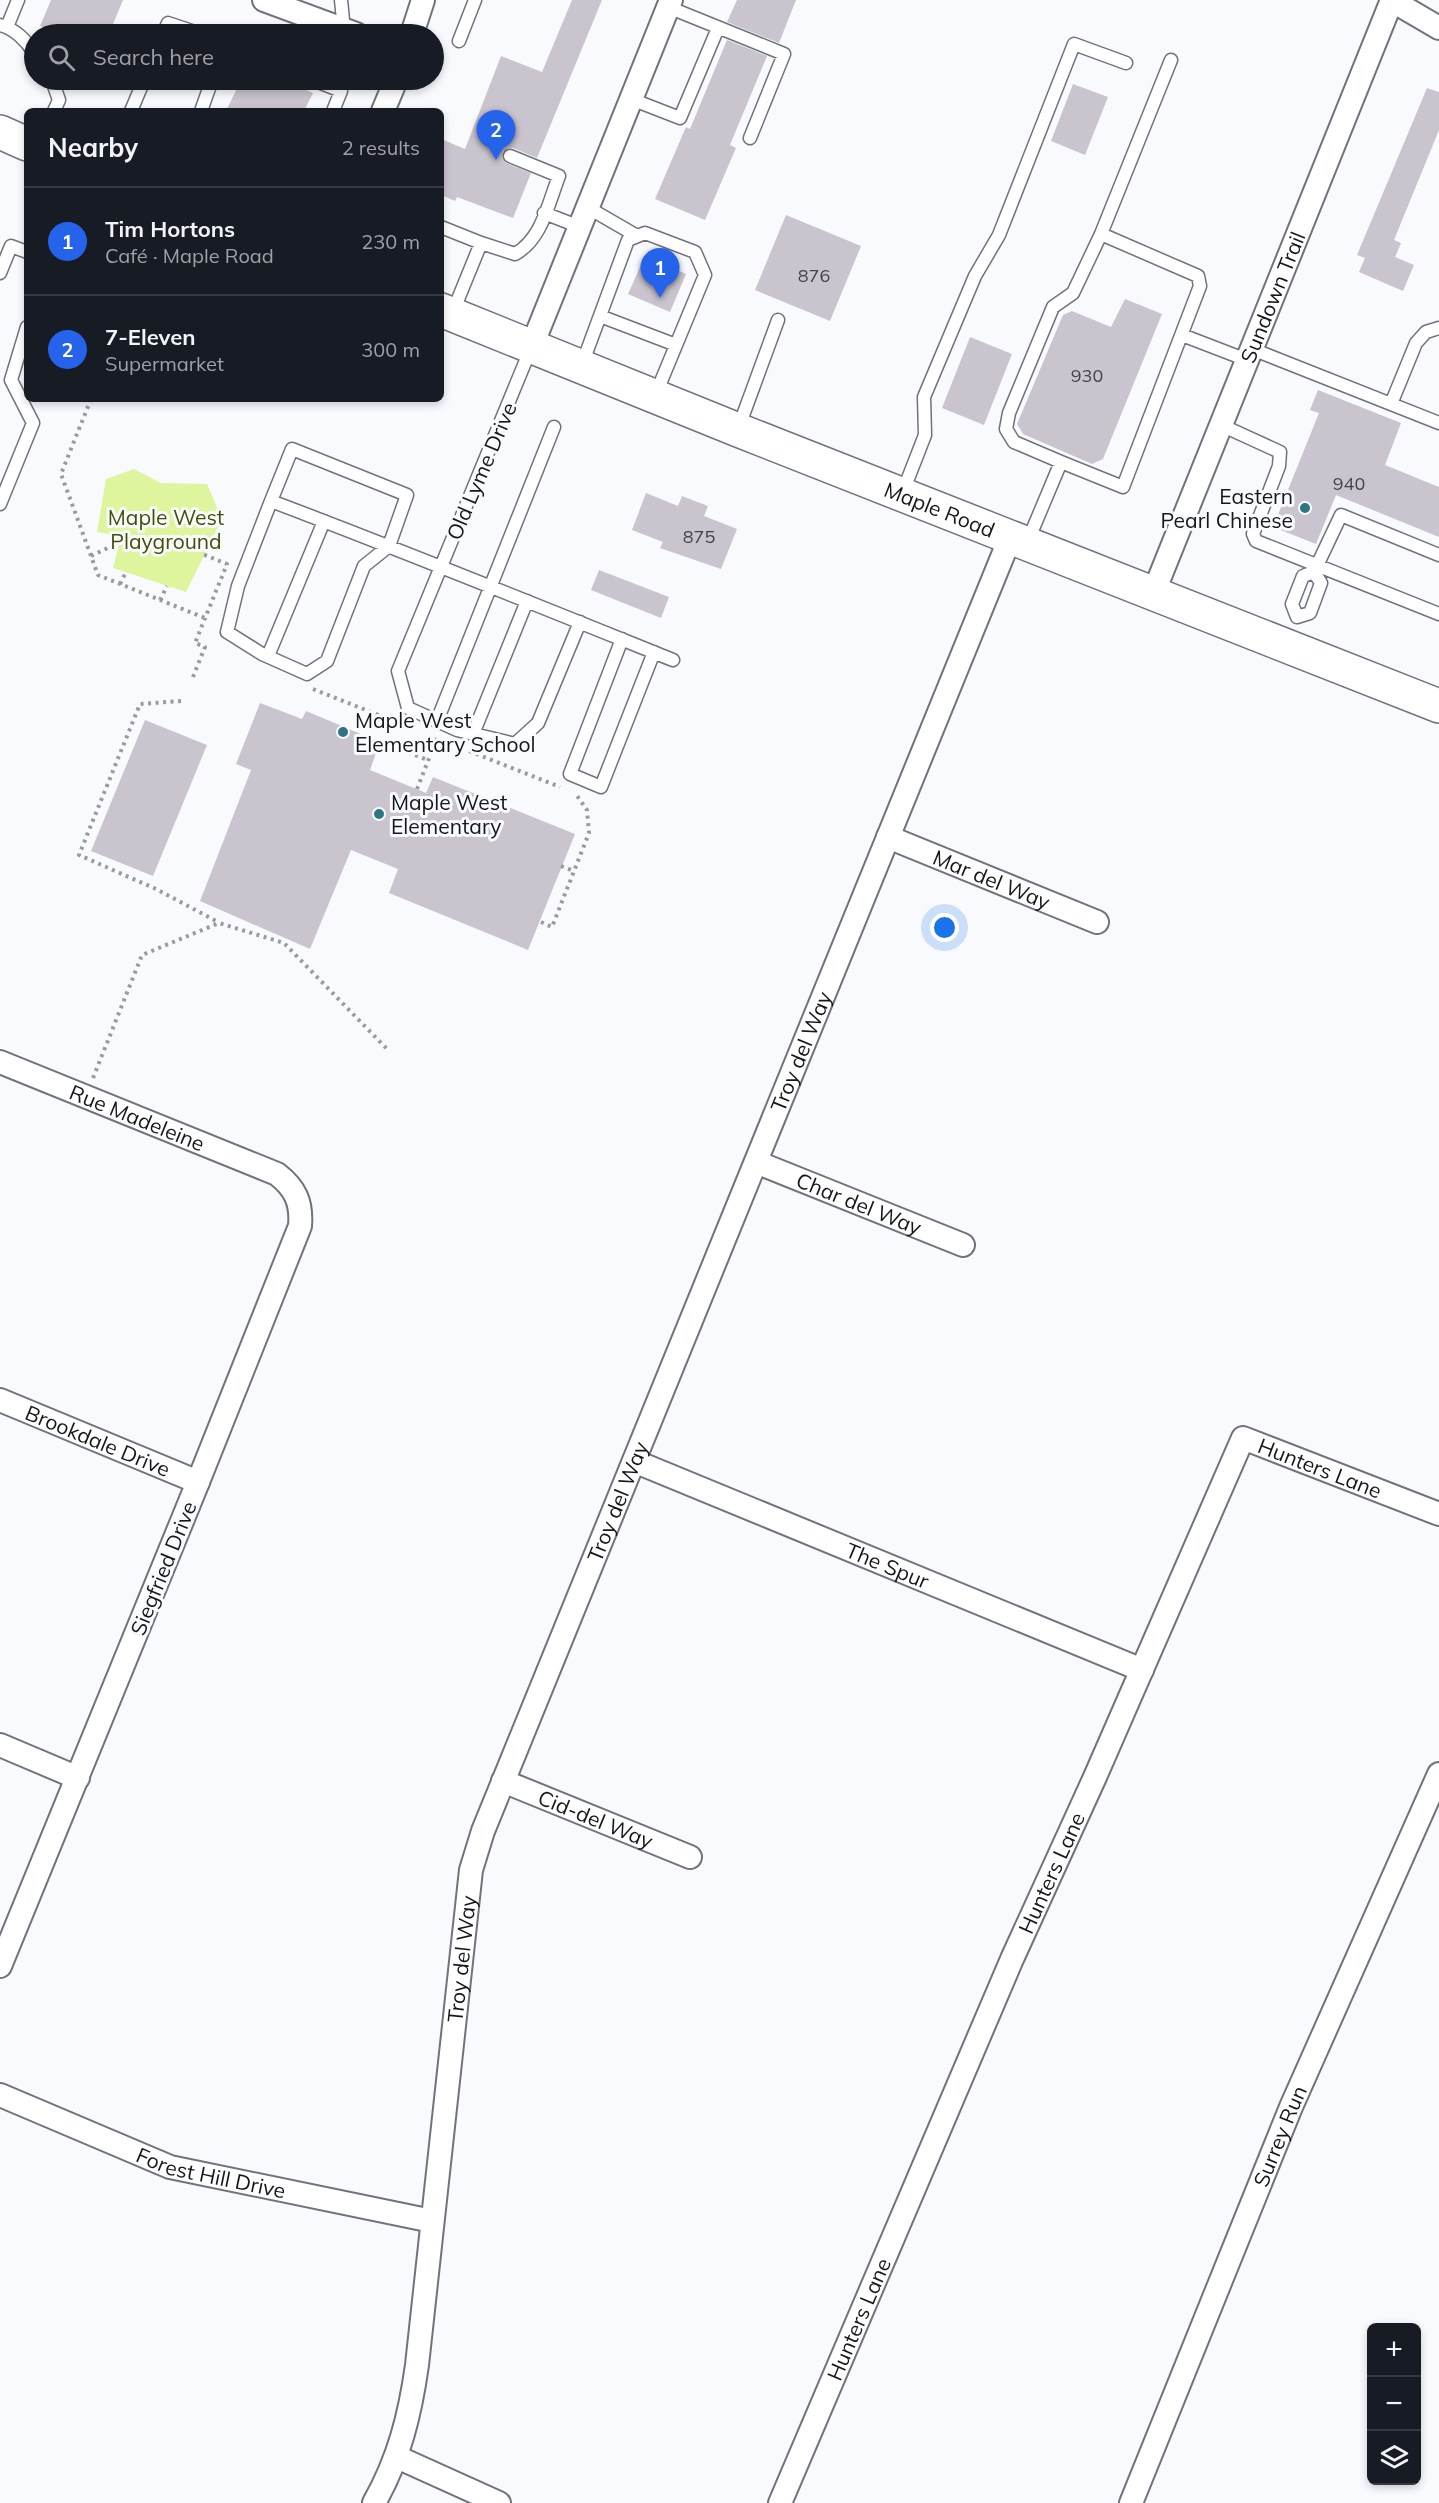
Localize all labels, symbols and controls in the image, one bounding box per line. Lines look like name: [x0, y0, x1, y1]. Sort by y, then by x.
search box: [24, 24, 444, 90]
icon: search: [45, 41, 78, 74]
text: Search here: [93, 43, 214, 71]
pin: 2: [476, 110, 516, 160]
text: Nearby: [48, 131, 138, 164]
text: 2 results: [342, 135, 420, 160]
text: Tim Hortons: [105, 215, 235, 243]
street label: Sundown Trail: [1234, 228, 1311, 367]
text: 1: [62, 229, 74, 254]
text: 230 m: [361, 229, 420, 254]
text: Café · Maple Road: [105, 243, 274, 268]
pin: 1: [640, 248, 680, 298]
house number: 876: [798, 264, 830, 287]
text: 7-Eleven: [105, 323, 196, 351]
text: 2: [62, 337, 74, 362]
text: 300 m: [361, 337, 420, 362]
text: Supermarket: [105, 351, 224, 376]
house number: 930: [1071, 364, 1103, 387]
street label: Old Lyme Drive: [440, 398, 522, 544]
house number: 940: [1333, 472, 1365, 495]
street label: Maple Road: [881, 476, 999, 543]
place label: Eastern Pearl Chinese: [1160, 483, 1293, 533]
marker: Eastern Pearl Chinese: [1298, 501, 1312, 515]
park label: Maple West Playground: [108, 504, 224, 554]
house number: 875: [683, 525, 715, 548]
place label: Maple West Elementary School: [355, 707, 536, 757]
marker: Maple West Elementary School: [336, 725, 350, 739]
place label: Maple West Elementary: [391, 789, 507, 839]
marker: Maple West Elementary: [372, 807, 386, 821]
street label: Mar del Way: [929, 844, 1054, 915]
your location: [930, 913, 959, 942]
street label: Troy del Way: [765, 988, 837, 1115]
street label: Rue Madeleine: [66, 1079, 209, 1156]
street label: Char del Way: [793, 1167, 925, 1240]
street label: Brookdale Drive: [22, 1399, 174, 1482]
street label: Hunters Lane: [1255, 1432, 1386, 1504]
street label: Troy del Way: [581, 1438, 653, 1565]
street label: Siegfried Drive: [124, 1497, 202, 1639]
street label: The Spur: [842, 1537, 933, 1594]
street label: Cid-del Way: [534, 1784, 657, 1854]
street label: Hunters Lane: [1012, 1808, 1090, 1938]
street label: Troy del Way: [441, 1894, 481, 2024]
street label: Surrey Run: [1247, 2081, 1312, 2190]
street label: Forest Hill Drive: [133, 2141, 288, 2204]
street label: Hunters Lane: [821, 2254, 896, 2384]
map controls: [1367, 2323, 1421, 2485]
button: +: [1367, 2323, 1421, 2377]
button: −: [1367, 2377, 1421, 2431]
button: layers: [1367, 2431, 1421, 2485]

